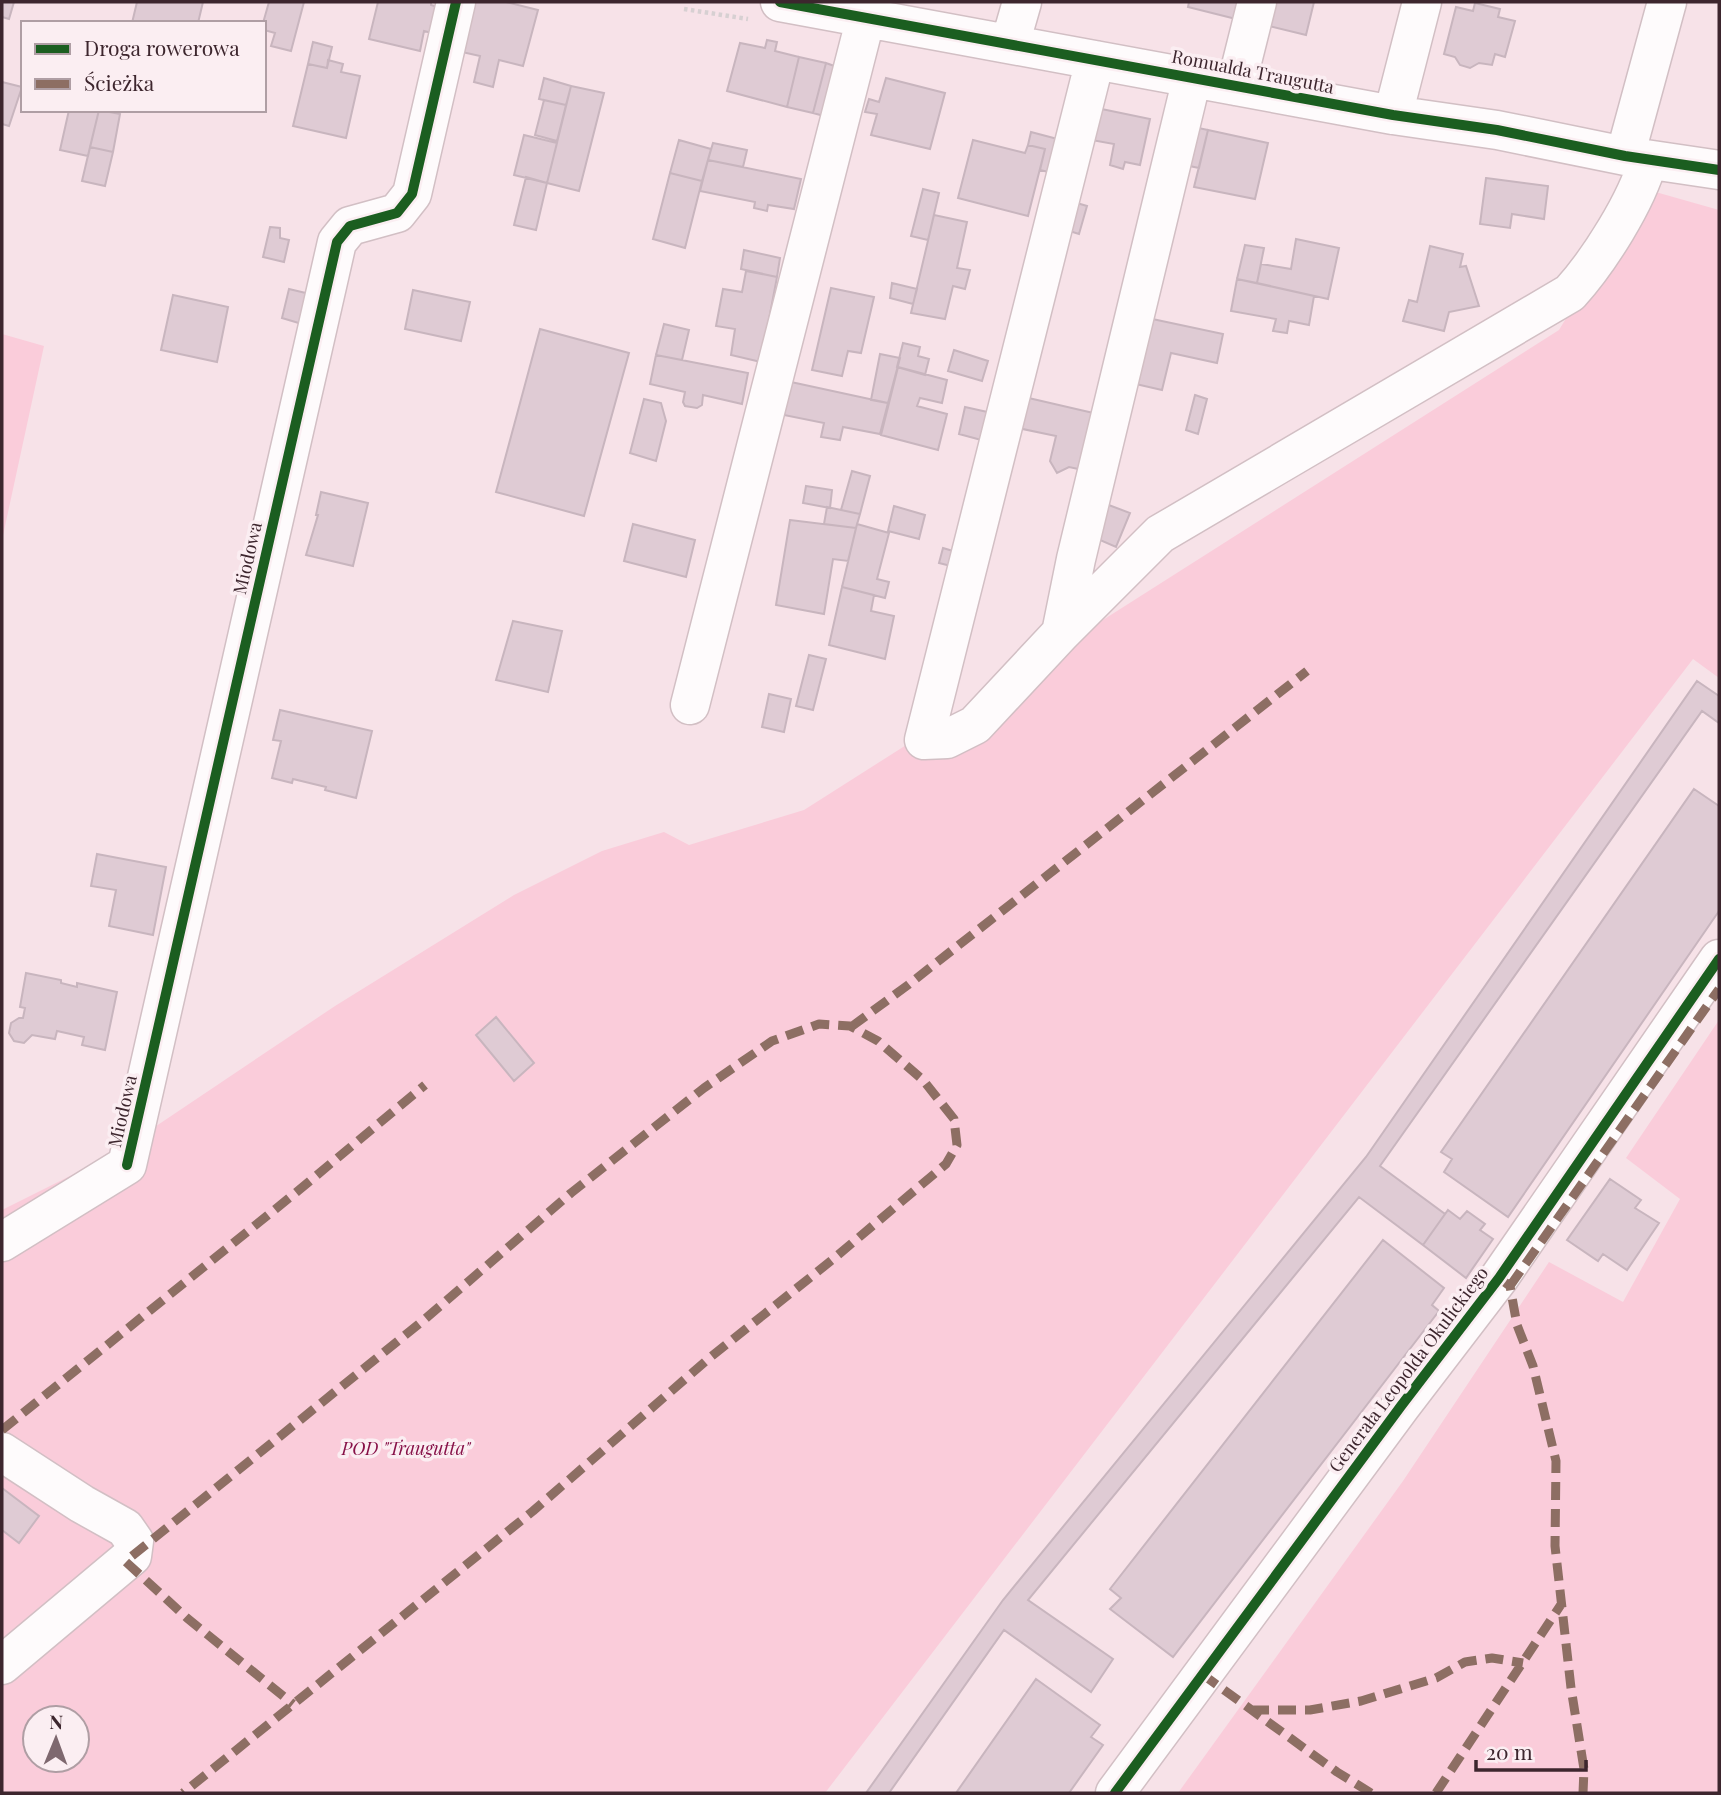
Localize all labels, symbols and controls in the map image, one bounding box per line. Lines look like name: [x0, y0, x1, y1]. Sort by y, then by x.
legend: [21, 21, 266, 112]
text: Droga rowerowa: [84, 33, 240, 61]
street label: Romualda Traugutta: [1170, 44, 1336, 99]
text: Ścieżka: [84, 68, 155, 96]
street label: Miodowa: [227, 519, 267, 597]
street label: Miodowa: [102, 1072, 142, 1150]
street label: Generała Leopolda Okulickiego: [1323, 1261, 1493, 1477]
park label: POD "Traugutta": [341, 1436, 472, 1460]
north arrow: [21, 1704, 91, 1774]
text: N: [49, 1708, 64, 1734]
scale bar: [1476, 1728, 1586, 1772]
text: 20 m: [1486, 1737, 1533, 1765]

